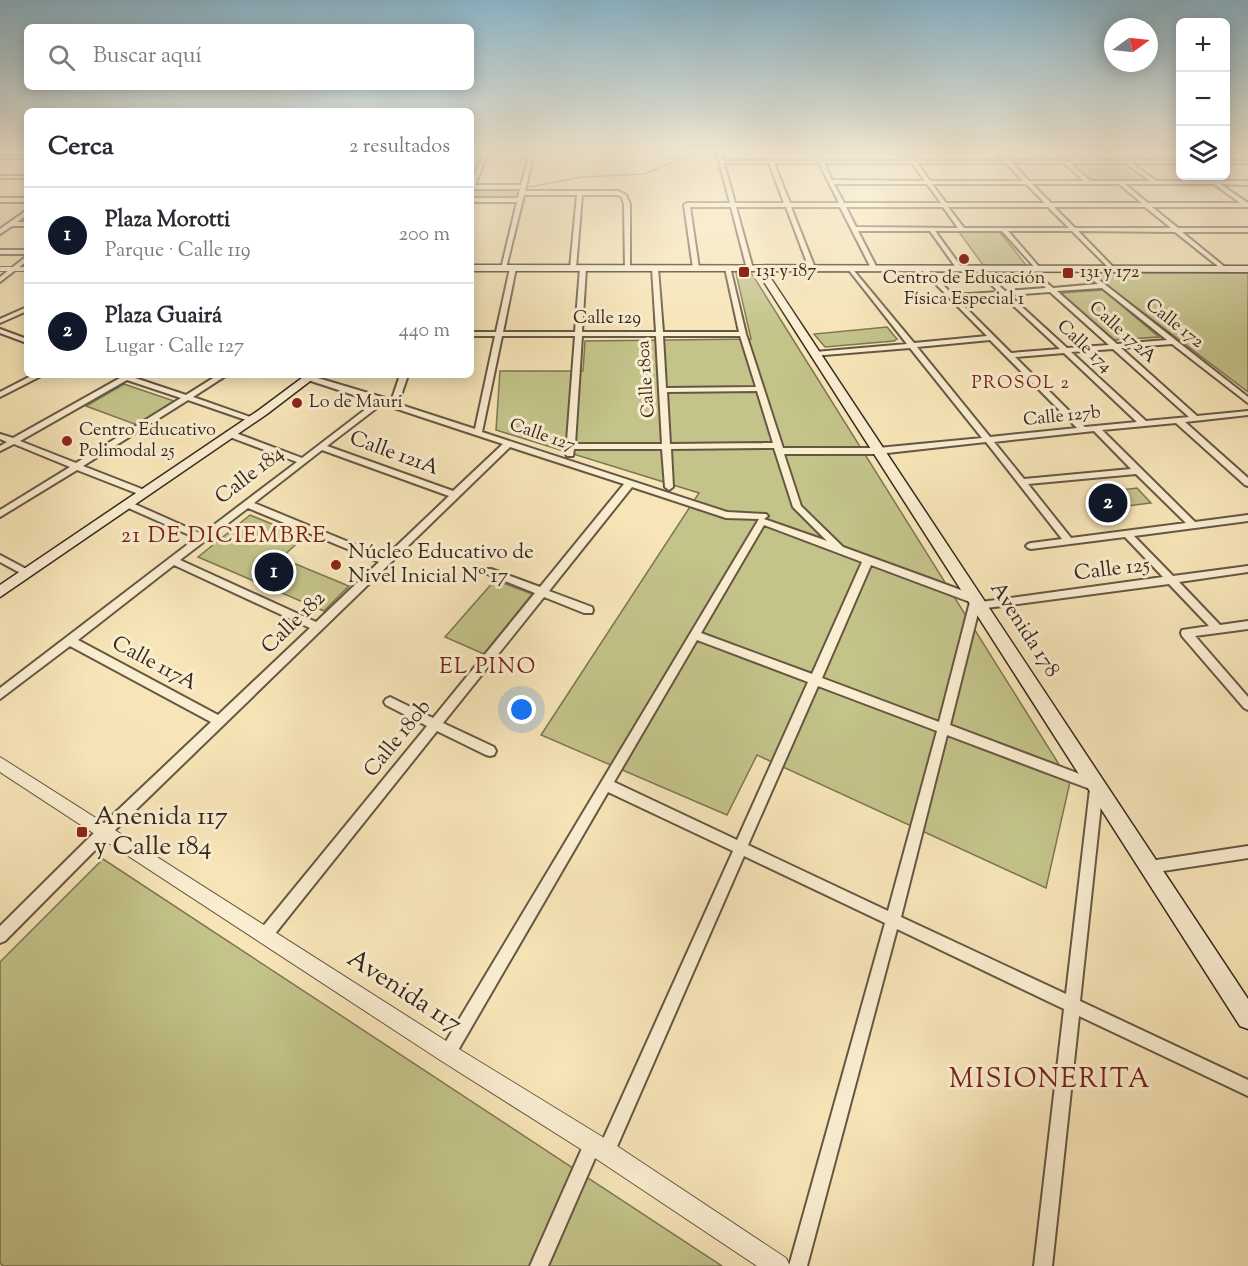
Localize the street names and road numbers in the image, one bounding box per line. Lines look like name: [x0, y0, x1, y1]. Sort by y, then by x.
street label: Calle 172: [1139, 293, 1209, 356]
street label: Calle 172A: [1083, 296, 1162, 371]
street label: Calle 129: [573, 306, 641, 332]
street label: Calle 174: [1050, 314, 1118, 380]
street label: Calle 180a: [631, 339, 663, 419]
street label: Calle 127b: [1022, 400, 1102, 434]
street label: Calle 127: [506, 413, 578, 459]
street label: Calle 121A: [345, 424, 443, 484]
street label: Calle 184: [209, 440, 291, 512]
street label: Calle 125: [1072, 550, 1152, 590]
street label: Avenida 178: [982, 576, 1066, 684]
street label: Calle 182: [255, 585, 333, 661]
street label: Calle 117A: [106, 629, 202, 699]
street label: Calle 180b: [357, 694, 439, 784]
street label: Avenida 117: [339, 941, 469, 1043]

